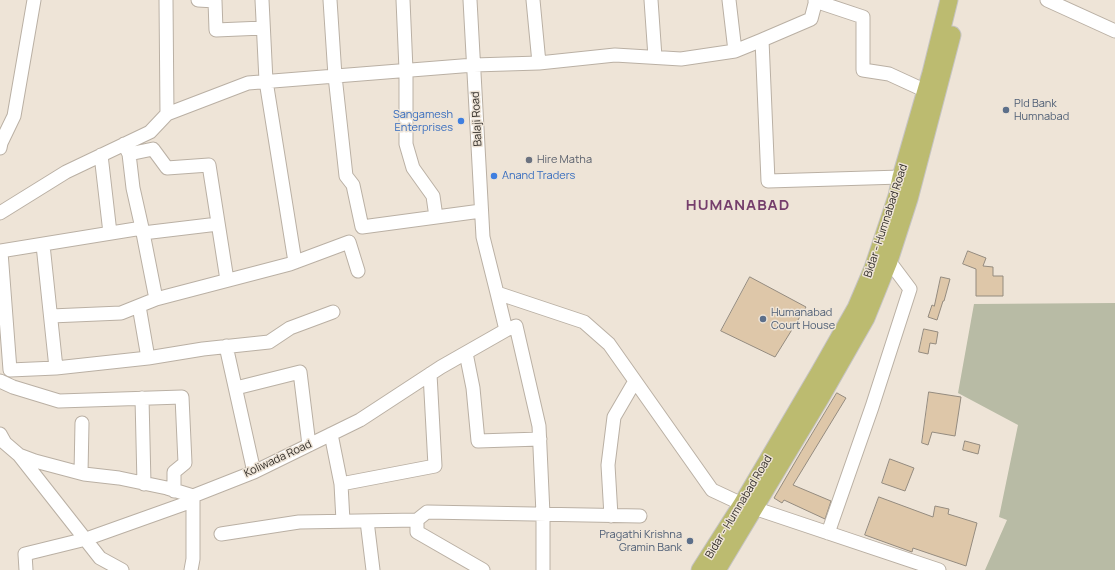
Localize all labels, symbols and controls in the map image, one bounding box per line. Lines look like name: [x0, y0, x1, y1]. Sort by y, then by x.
street label: Balaji Road: [469, 91, 485, 147]
place label: Pld Bank Humnabad: [1014, 97, 1069, 123]
marker: Pld Bank Humnabad: [1001, 105, 1011, 115]
place label: Sangamesh Enterprises: [393, 108, 453, 134]
marker: Sangamesh Enterprises: [456, 116, 466, 126]
place label: Hire Matha: [537, 153, 592, 167]
marker: Hire Matha: [524, 155, 534, 165]
street label: Bidar - Humnabad Road: [861, 163, 911, 279]
place label: Anand Traders: [502, 169, 575, 183]
marker: Anand Traders: [489, 171, 499, 181]
district label: HUMANABAD: [686, 197, 790, 215]
place label: Humanabad Court House: [771, 306, 835, 332]
marker: Humanabad Court House: [758, 314, 768, 324]
street label: Koliwada Road: [242, 438, 314, 480]
street label: Bidar - Humnabad Road: [703, 453, 775, 561]
place label: Pragathi Krishna Gramin Bank: [599, 528, 682, 554]
marker: Pragathi Krishna Gramin Bank: [685, 536, 695, 546]

